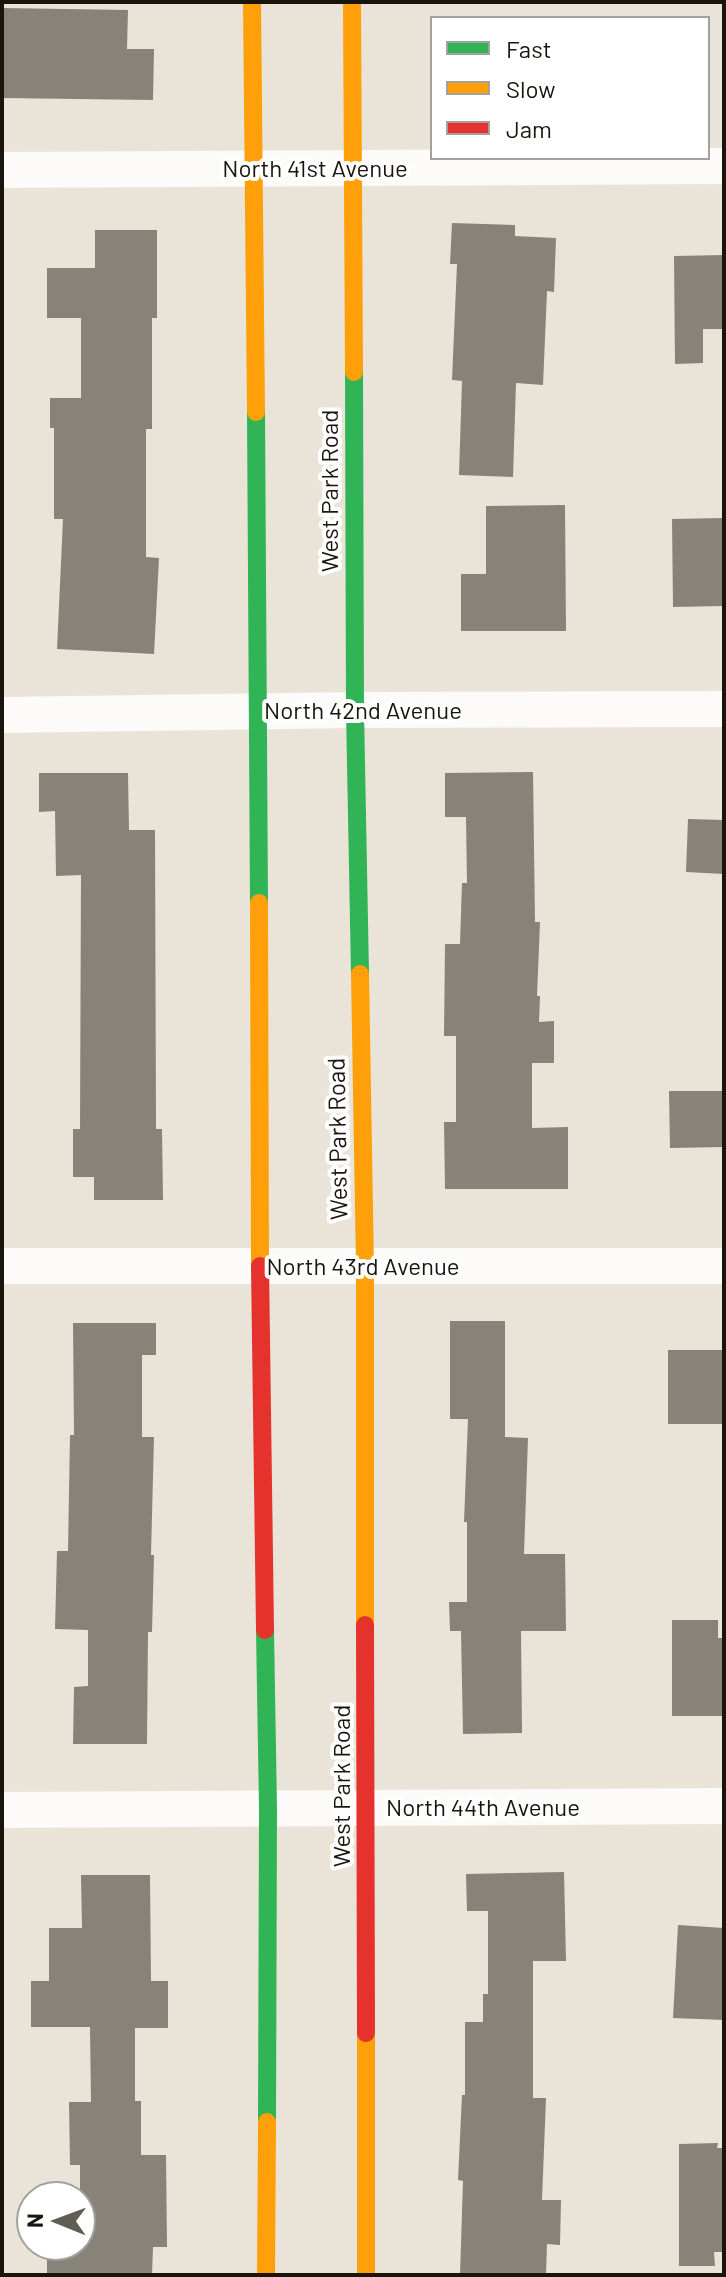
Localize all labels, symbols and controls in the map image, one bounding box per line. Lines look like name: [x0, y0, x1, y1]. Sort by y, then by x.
legend: [430, 16, 710, 160]
text: Fast: [506, 34, 551, 63]
text: Slow: [506, 74, 555, 103]
text: Jam: [506, 114, 552, 143]
street label: North 41st Avenue: [222, 155, 408, 183]
street label: West Park Road: [316, 410, 344, 572]
street label: North 42nd Avenue: [264, 697, 462, 725]
street label: West Park Road: [322, 1057, 354, 1221]
street label: North 43rd Avenue: [266, 1253, 460, 1281]
street label: West Park Road: [328, 1705, 356, 1867]
street label: North 44th Avenue: [386, 1794, 580, 1822]
north arrow: [16, 2181, 96, 2261]
text: N: [21, 2213, 47, 2228]

